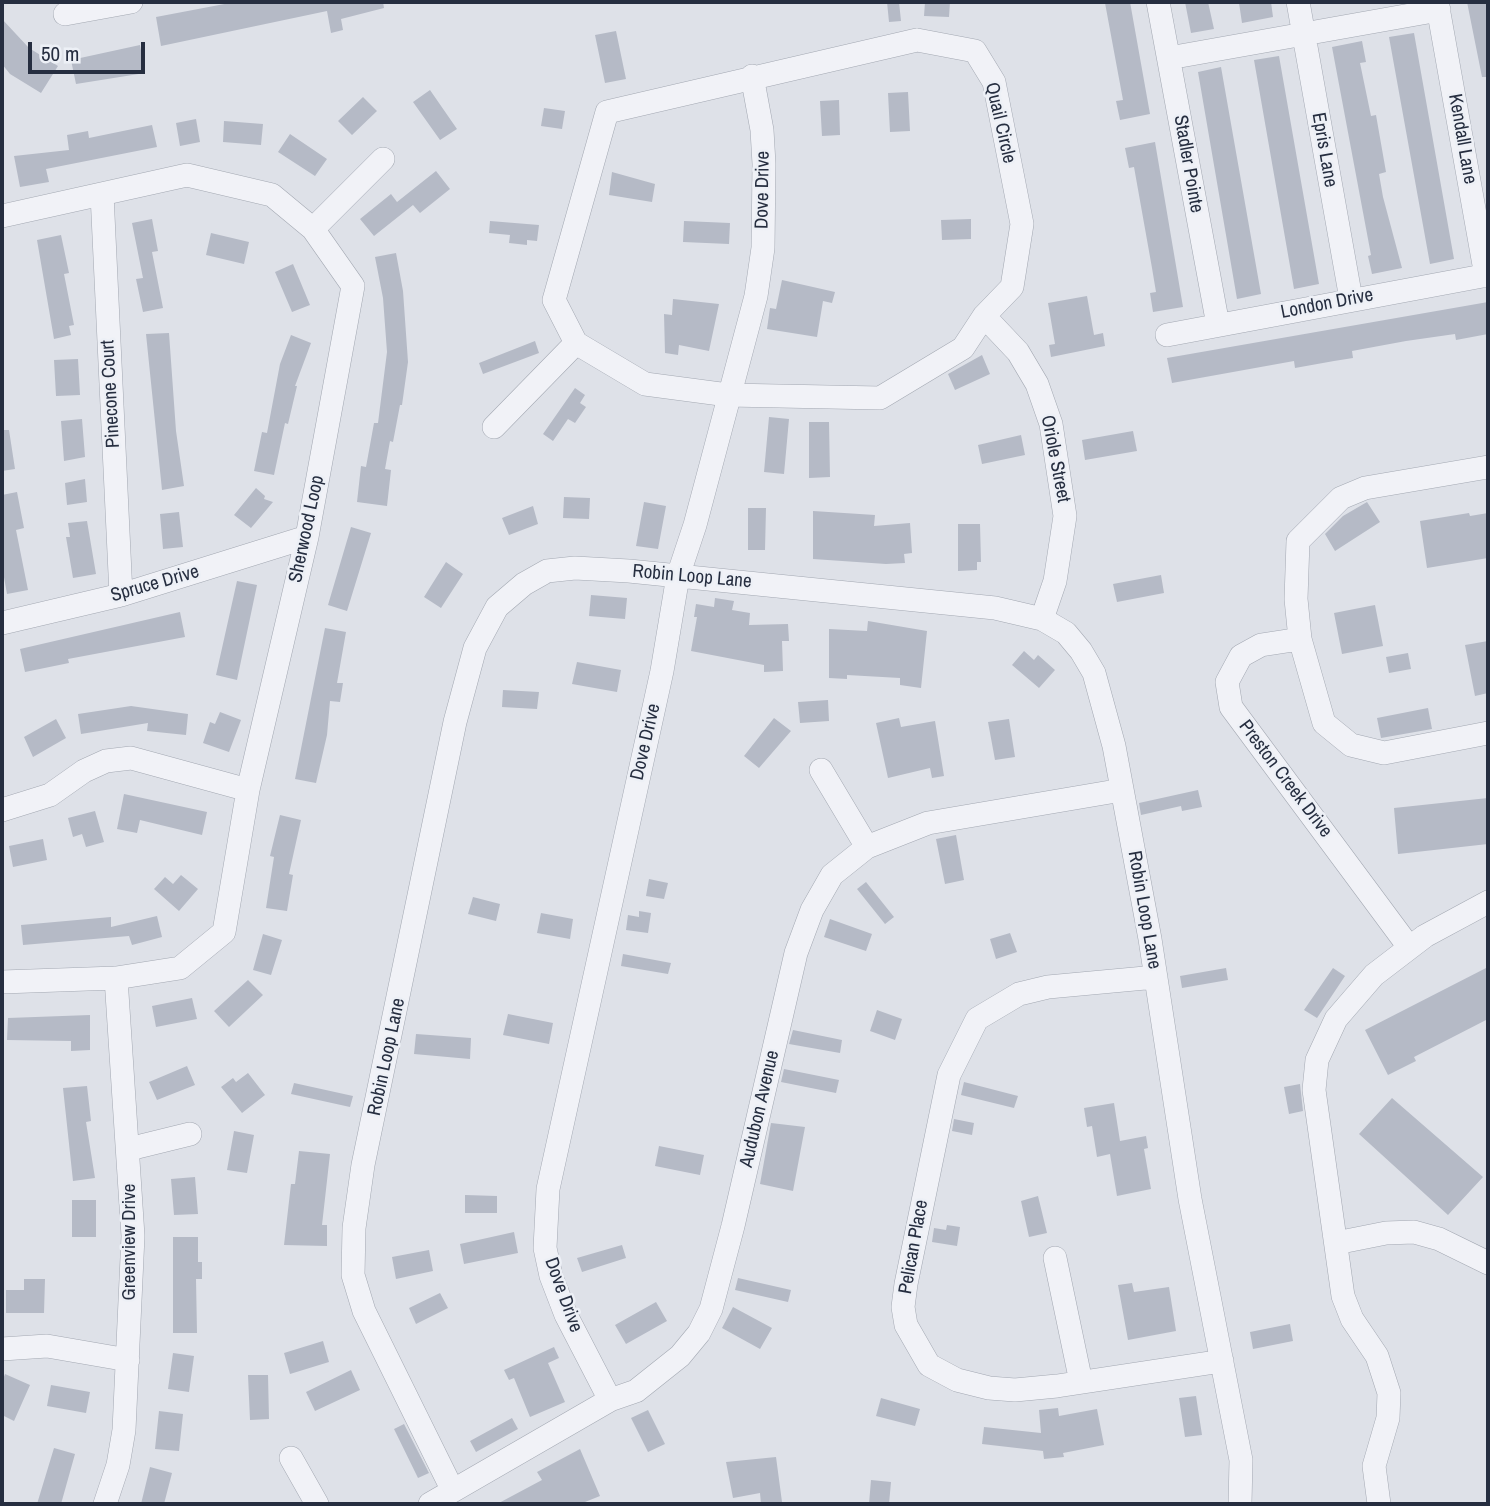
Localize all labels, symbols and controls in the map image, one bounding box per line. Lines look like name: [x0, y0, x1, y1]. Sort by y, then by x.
scale bar: [32, 28, 149, 72]
text: 50 m: [41, 39, 79, 68]
street label: Quail Circle: [980, 80, 1020, 166]
street label: Kendall Lane: [1443, 92, 1481, 186]
street label: Epris Lane: [1306, 111, 1342, 189]
street label: Stadler Pointe: [1168, 113, 1208, 215]
street label: Dove Drive: [751, 151, 775, 229]
street label: London Drive: [1279, 284, 1375, 324]
street label: Pinecone Court: [97, 339, 125, 449]
street label: Oriole Street: [1035, 413, 1075, 505]
street label: Sherwood Loop: [285, 473, 329, 585]
street label: Robin Loop Lane: [631, 560, 753, 594]
street label: Spruce Drive: [108, 561, 202, 607]
street label: Dove Drive: [626, 701, 666, 783]
street label: Preston Creek Drive: [1233, 716, 1337, 842]
street label: Robin Loop Lane: [1122, 849, 1166, 971]
street label: Robin Loop Lane: [363, 996, 411, 1118]
street label: Audubon Avenue: [735, 1048, 785, 1170]
street label: Greenview Drive: [119, 1184, 141, 1300]
street label: Pelican Place: [895, 1198, 933, 1296]
street label: Dove Drive: [539, 1254, 587, 1336]

